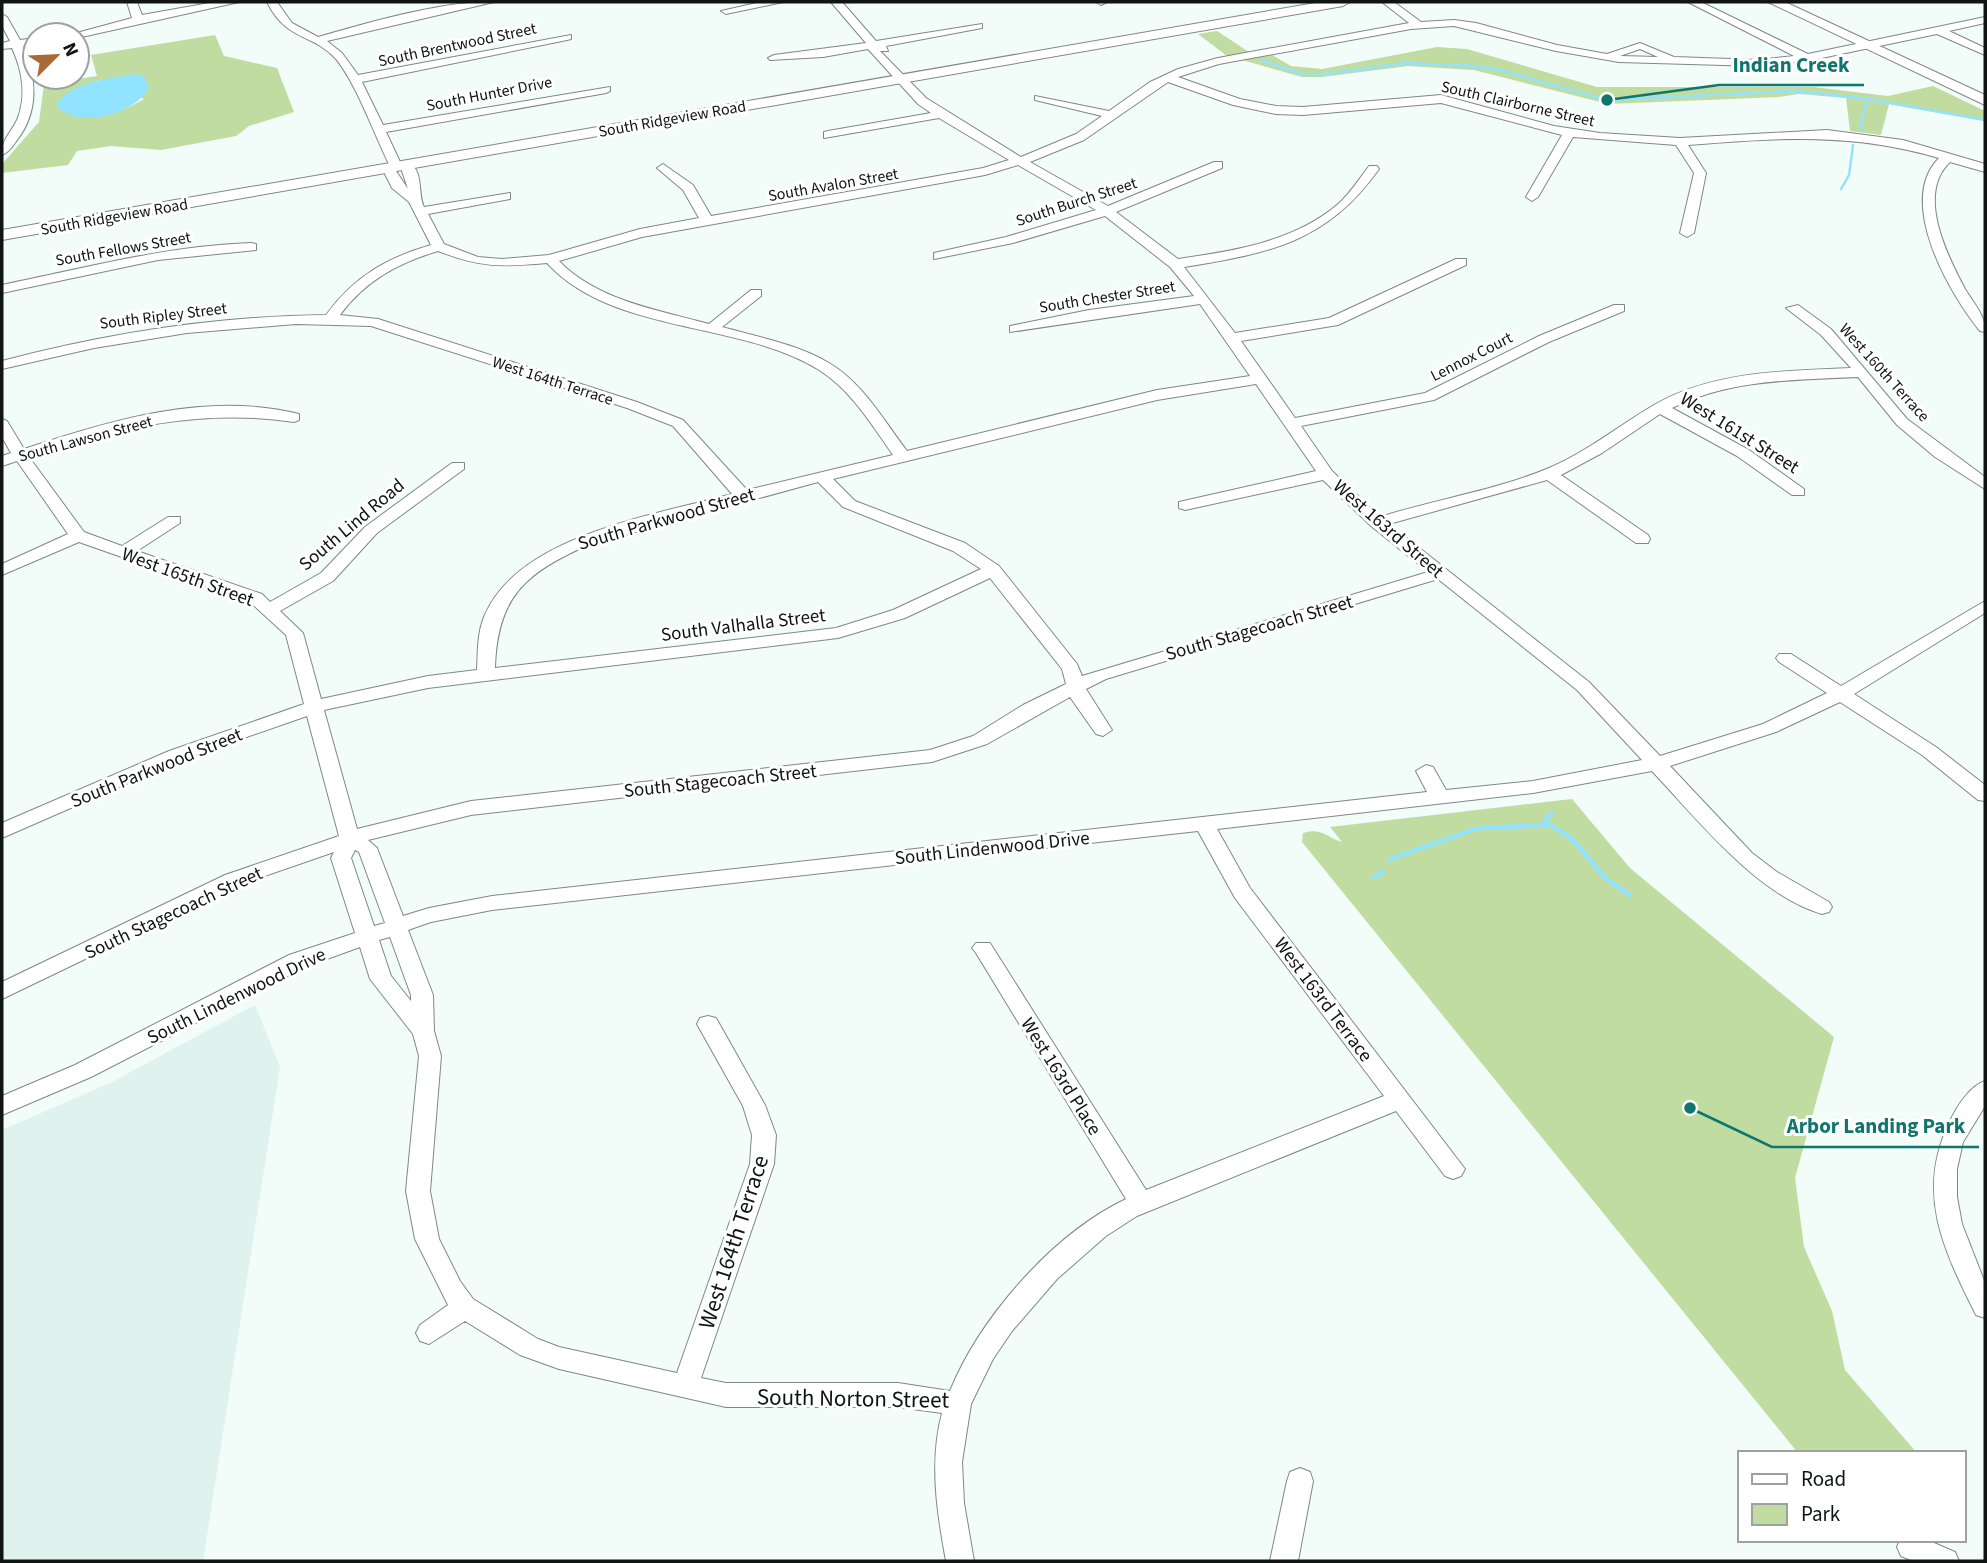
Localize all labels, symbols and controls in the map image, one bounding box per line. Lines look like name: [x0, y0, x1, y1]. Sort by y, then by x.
street label: South Brentwood Street: [376, 17, 539, 72]
north arrow: [21, 21, 91, 91]
text: N: [55, 38, 85, 61]
callout: Indian Creek: [1719, 43, 1864, 85]
text: Indian Creek: [1732, 50, 1850, 80]
street label: South Hunter Drive: [424, 71, 554, 117]
street label: South Clairborne Street: [1439, 76, 1597, 132]
street label: South Ridgeview Road: [597, 95, 748, 143]
street label: South Avalon Street: [766, 163, 901, 207]
street label: South Burch Street: [1013, 172, 1140, 232]
street label: South Ridgeview Road: [39, 193, 190, 241]
street label: South Fellows Street: [54, 226, 193, 272]
street label: South Chester Street: [1038, 275, 1177, 319]
street label: South Ripley Street: [98, 297, 229, 335]
street label: West 160th Terrace: [1834, 319, 1935, 427]
street label: Lennox Court: [1427, 327, 1517, 387]
street label: West 164th Terrace: [489, 351, 616, 411]
street label: West 161st Street: [1674, 386, 1804, 481]
street label: South Lawson Street: [16, 410, 155, 467]
street label: South Lind Road: [293, 473, 411, 578]
street label: West 163rd Street: [1327, 473, 1450, 585]
street label: South Parkwood Street: [575, 481, 759, 558]
street label: West 165th Street: [118, 541, 258, 614]
street label: South Stagecoach Street: [1163, 589, 1357, 668]
street label: South Valhalla Street: [659, 602, 828, 649]
street label: South Parkwood Street: [67, 721, 247, 815]
street label: South Stagecoach Street: [622, 758, 818, 805]
street label: South Lindenwood Drive: [893, 825, 1091, 872]
street label: South Stagecoach Street: [80, 860, 268, 967]
street label: West 163rd Terrace: [1267, 932, 1379, 1068]
street label: South Lindenwood Drive: [143, 941, 331, 1051]
street label: West 163rd Place: [1014, 1013, 1108, 1141]
callout: Arbor Landing Park: [1772, 1105, 1979, 1147]
text: Arbor Landing Park: [1786, 1111, 1966, 1141]
street label: West 164th Terrace: [690, 1151, 777, 1333]
street label: South Norton Street: [757, 1380, 950, 1417]
legend: [1738, 1451, 1966, 1542]
text: Road: [1801, 1464, 1846, 1494]
text: Park: [1801, 1499, 1841, 1529]

